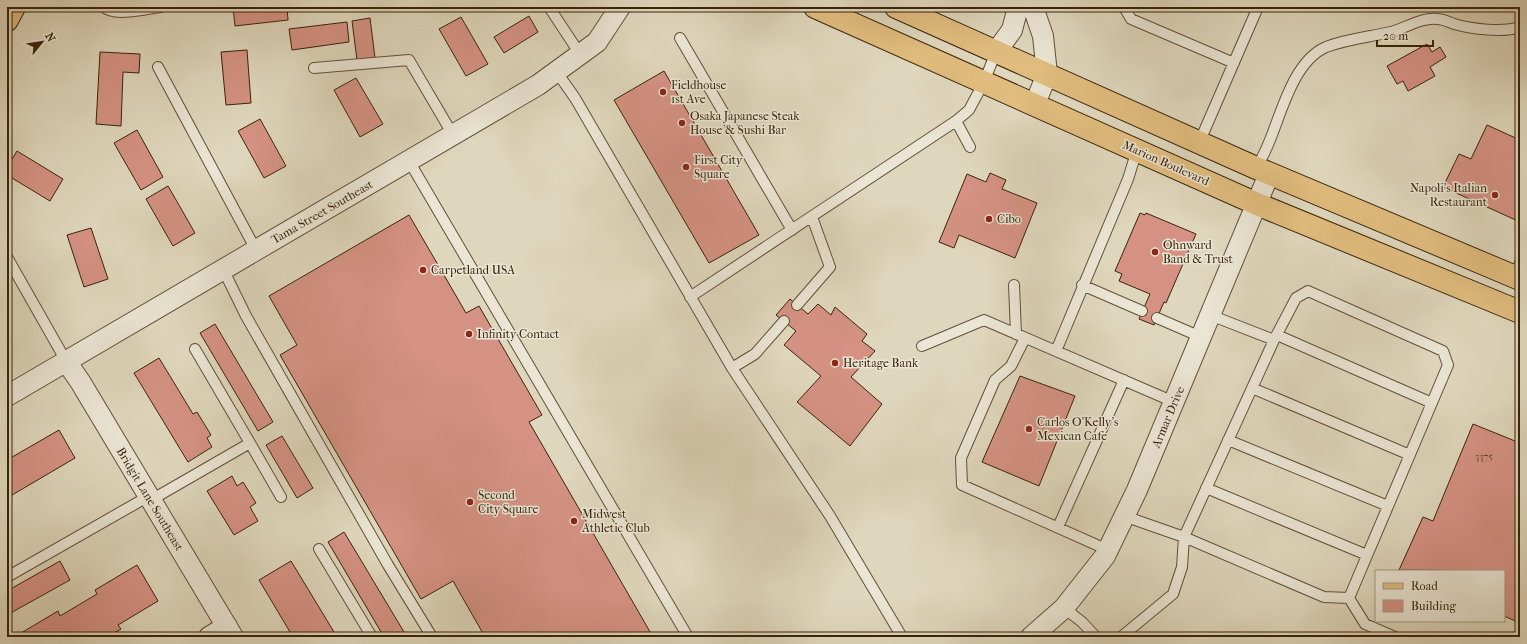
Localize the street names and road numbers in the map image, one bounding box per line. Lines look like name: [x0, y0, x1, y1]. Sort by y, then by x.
street label: Marion Boulevard: [1121, 138, 1212, 189]
street label: Tama Street Southeast: [269, 177, 376, 247]
street label: Armar Drive: [1148, 384, 1187, 451]
street label: Bridgit Lane Southeast: [114, 445, 187, 554]

